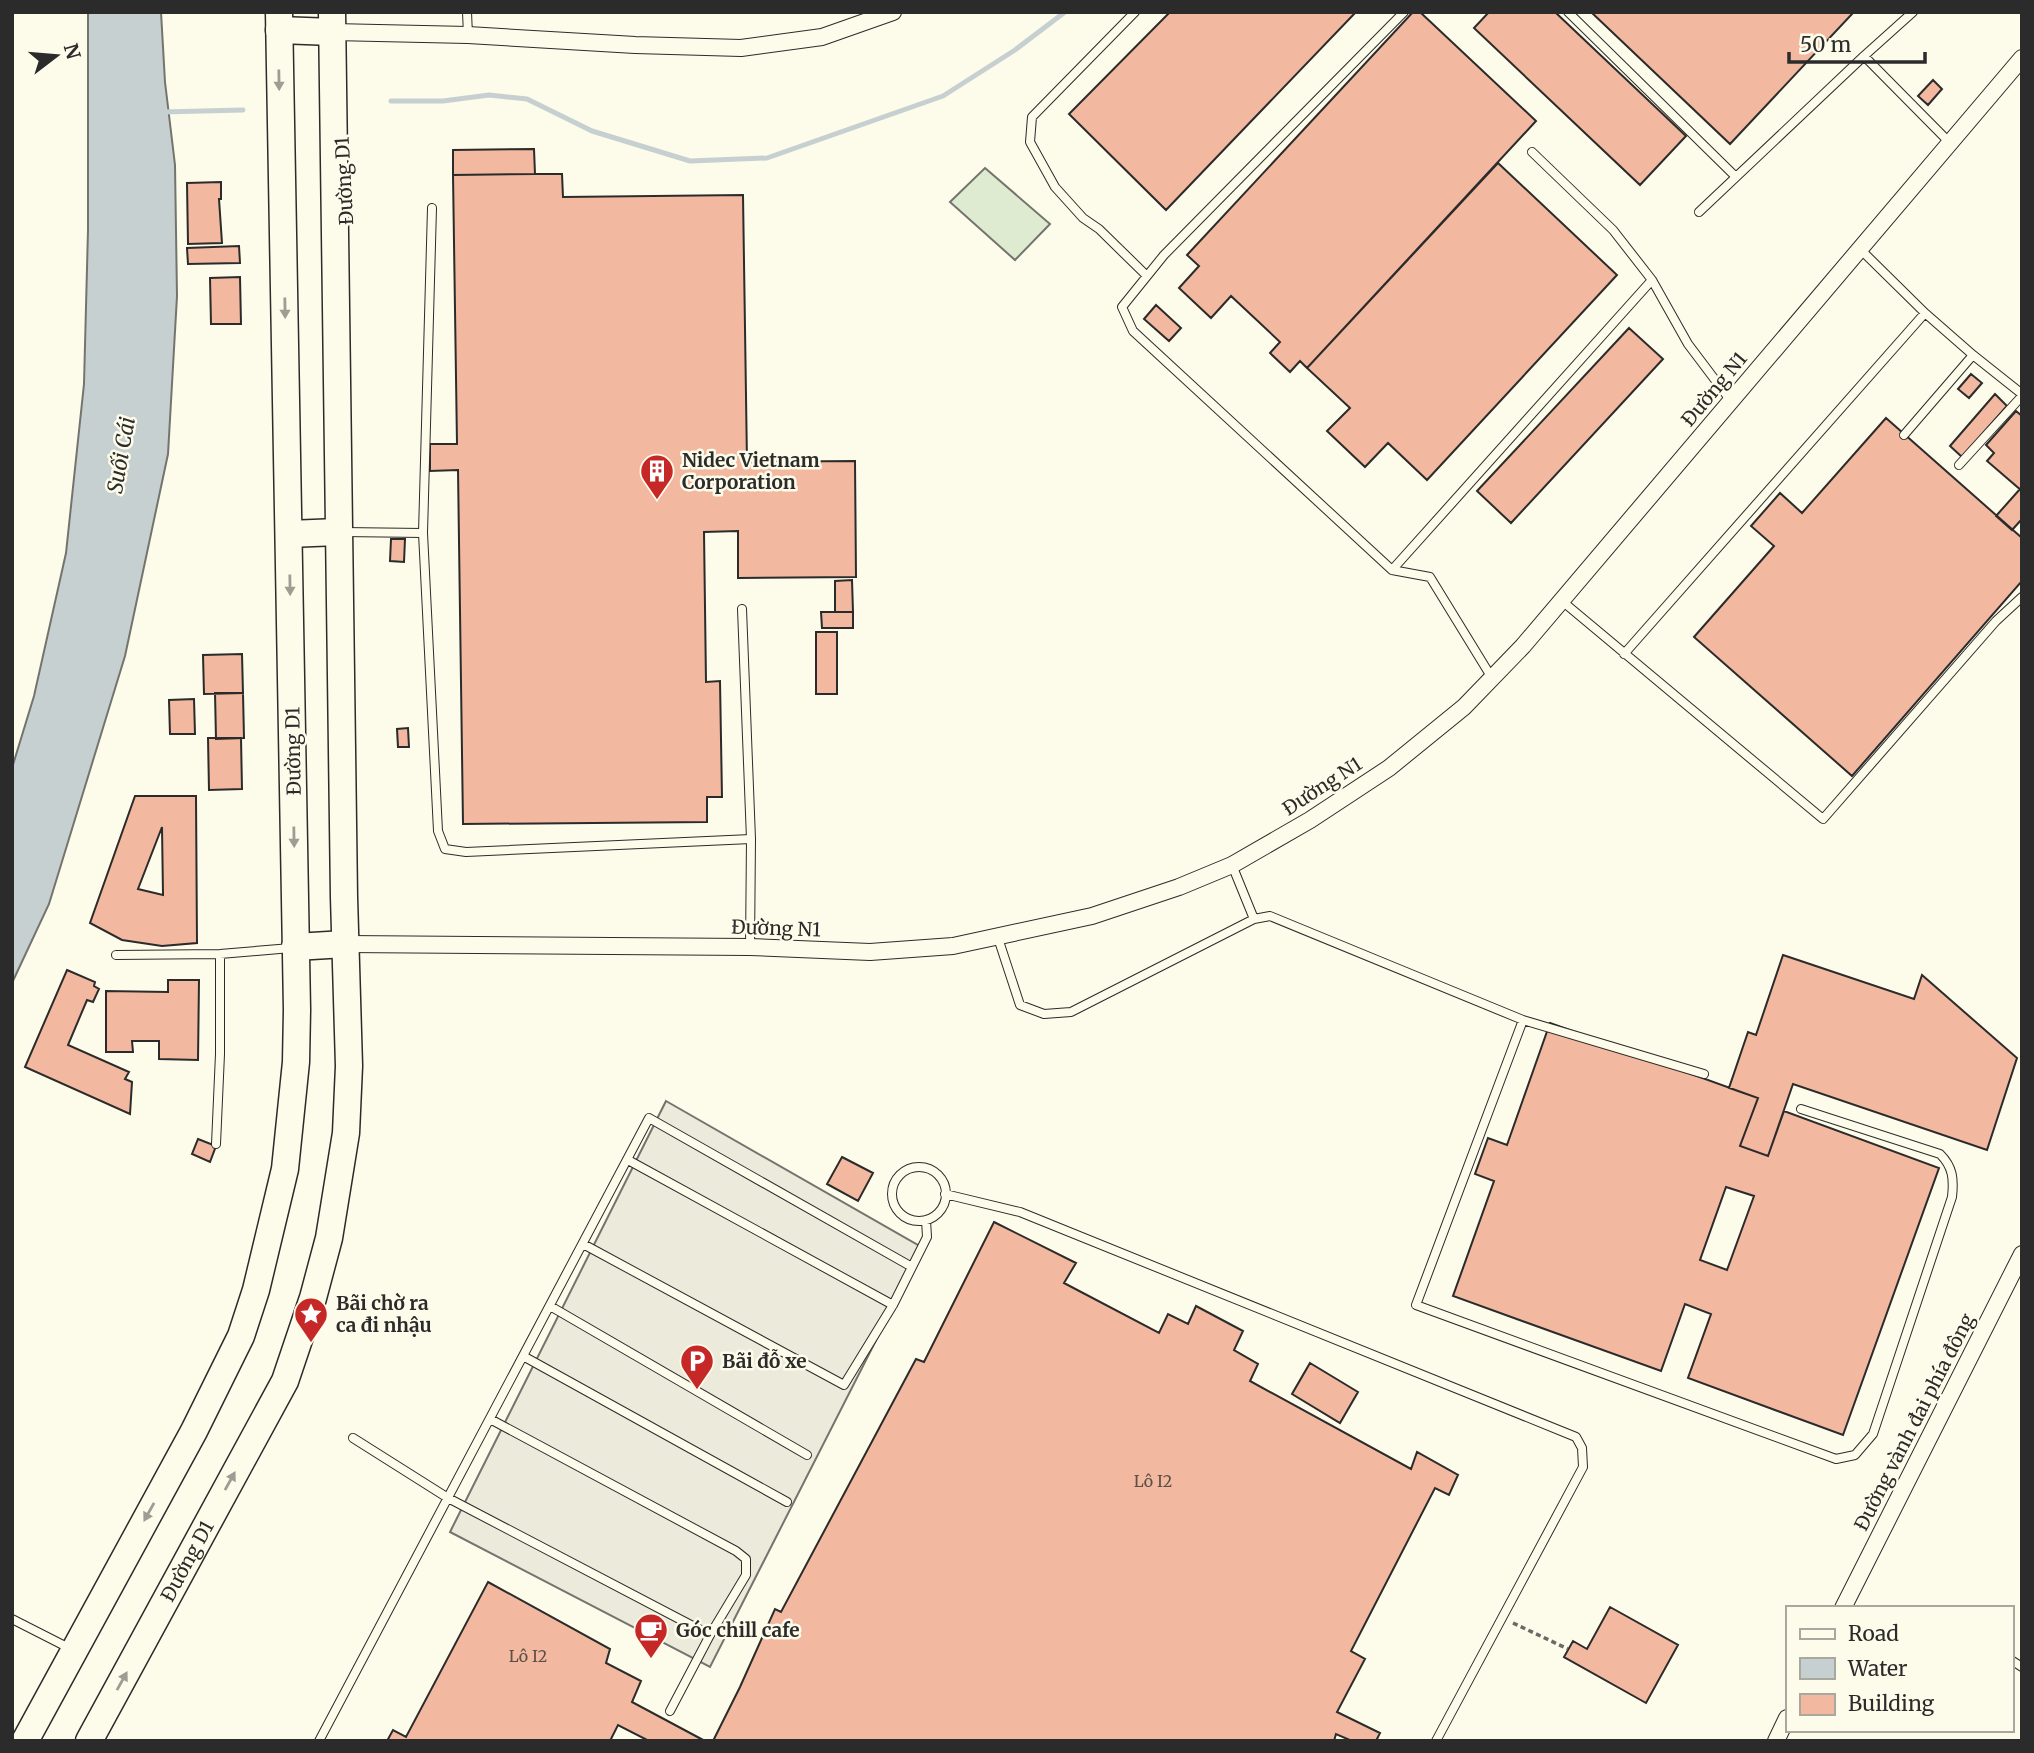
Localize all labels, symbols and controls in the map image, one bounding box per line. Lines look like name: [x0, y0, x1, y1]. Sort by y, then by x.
north arrow: [21, 21, 91, 91]
scale bar: [1789, 21, 1926, 65]
text: 50 m: [1800, 31, 1851, 58]
text: N: [59, 41, 86, 62]
one-way arrow: [273, 70, 285, 92]
street label: Đường D1: [330, 136, 358, 226]
one-way arrow: [279, 297, 290, 319]
street label: Đường N1: [1676, 347, 1752, 431]
water label: Suối Cái: [101, 415, 141, 495]
place label: Nidec Vietnam Corporation: [682, 448, 820, 494]
building icon: Nidec Vietnam Corporation: [638, 452, 676, 501]
one-way arrow: [285, 574, 296, 596]
street label: Đường D1: [280, 706, 306, 796]
street label: Đường N1: [1278, 751, 1366, 820]
one-way arrow: [288, 826, 299, 848]
street label: Đường N1: [731, 914, 822, 942]
place label: Bãi chờ ra ca đi nhậu: [336, 1291, 432, 1337]
place icon: Bãi chờ ra ca đi nhậu: [292, 1295, 330, 1344]
street label: Đường vành đai phía đông: [1849, 1309, 1980, 1535]
parking icon: Bãi đỗ xe: [678, 1342, 716, 1391]
place label: Bãi đỗ xe: [722, 1348, 807, 1373]
one-way arrow: [225, 1471, 236, 1491]
house number: Lô I2: [1134, 1471, 1172, 1491]
one-way arrow: [143, 1502, 155, 1522]
street label: Đường D1: [155, 1516, 219, 1606]
legend: [1786, 1606, 2013, 1732]
cafe icon: Góc chill cafe: [632, 1611, 670, 1660]
place label: Góc chill cafe: [676, 1618, 800, 1642]
text: Road: [1848, 1620, 1899, 1647]
house number: Lô I2: [509, 1646, 547, 1666]
text: Water: [1847, 1655, 1907, 1682]
one-way arrow: [116, 1671, 128, 1691]
text: Building: [1848, 1690, 1935, 1717]

